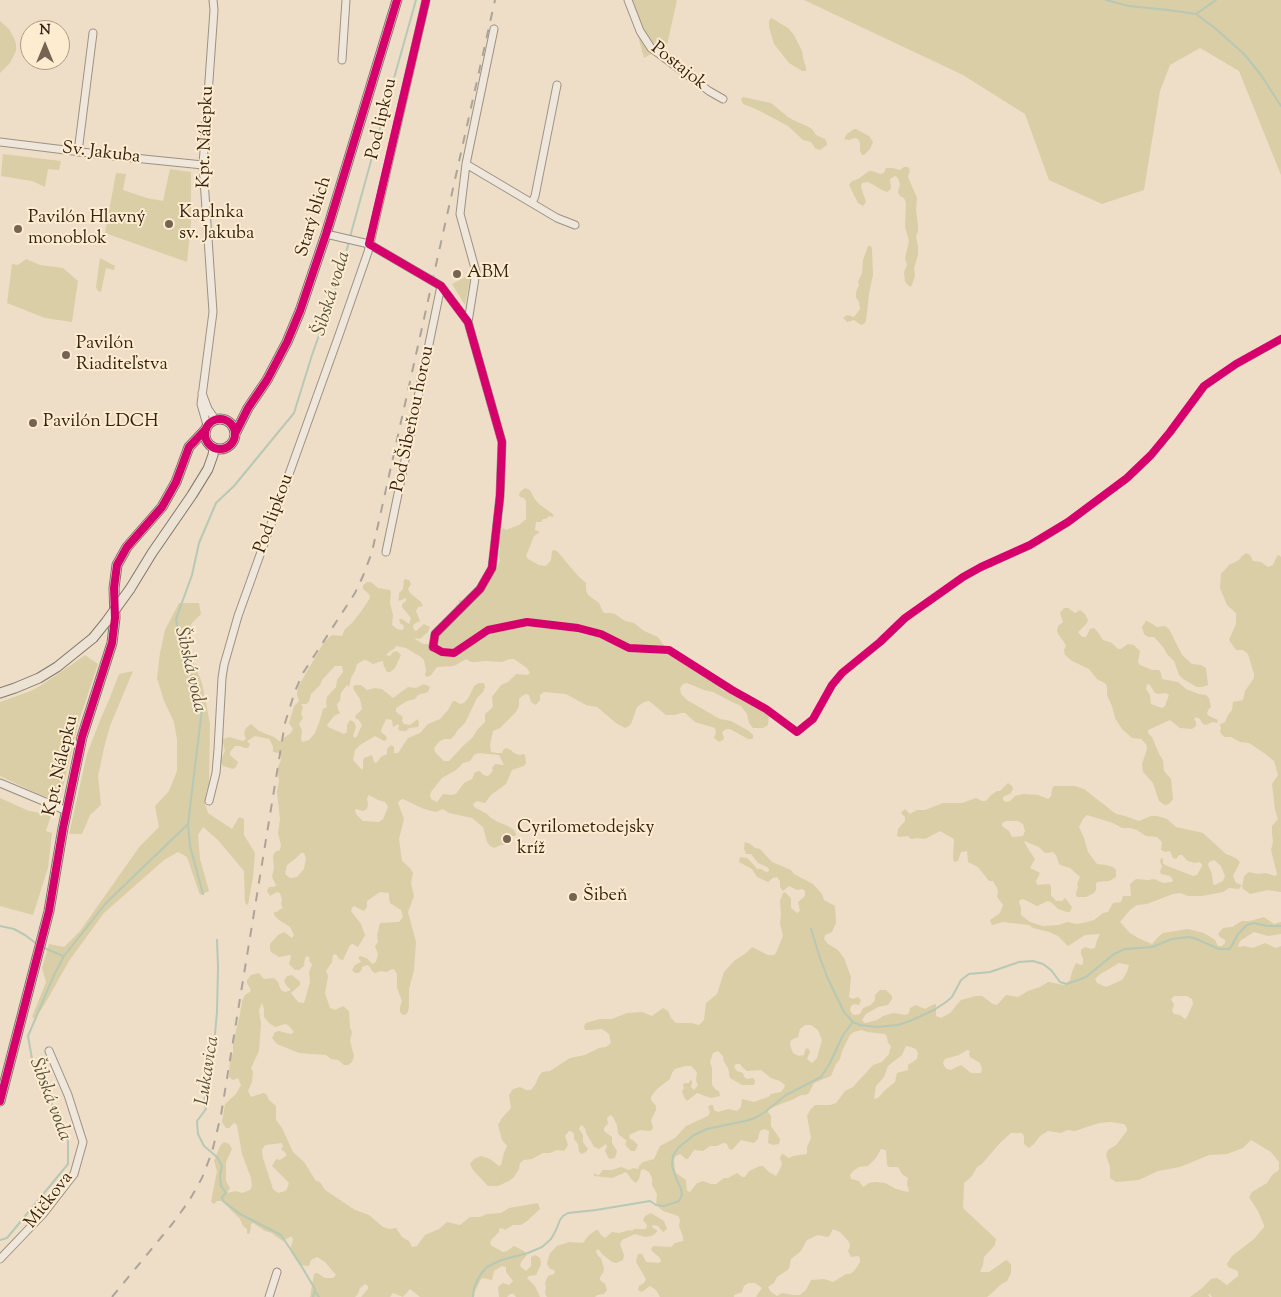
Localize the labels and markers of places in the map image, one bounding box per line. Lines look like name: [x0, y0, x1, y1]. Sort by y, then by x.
place label: Kaplnka sv. Jakuba: [179, 203, 254, 245]
place label: Pavilón Hlavný monoblok: [28, 208, 145, 250]
marker: Kaplnka sv. Jakuba: [163, 218, 175, 230]
marker: Pavilón Hlavný monoblok: [12, 223, 24, 235]
place label: ABM: [467, 263, 509, 285]
marker: ABM: [451, 268, 463, 280]
place label: Pavilón Riaditeľstva: [76, 334, 168, 376]
marker: Pavilón Riaditeľstva: [60, 349, 72, 361]
place label: Pavilón LDCH: [43, 412, 159, 434]
marker: Pavilón LDCH: [27, 417, 39, 429]
place label: Cyrilometodejsky kríž: [517, 818, 655, 861]
marker: Cyrilometodejsky kríž: [501, 833, 513, 845]
place label: Šibeň: [583, 886, 628, 908]
marker: Šibeň: [567, 891, 579, 903]

